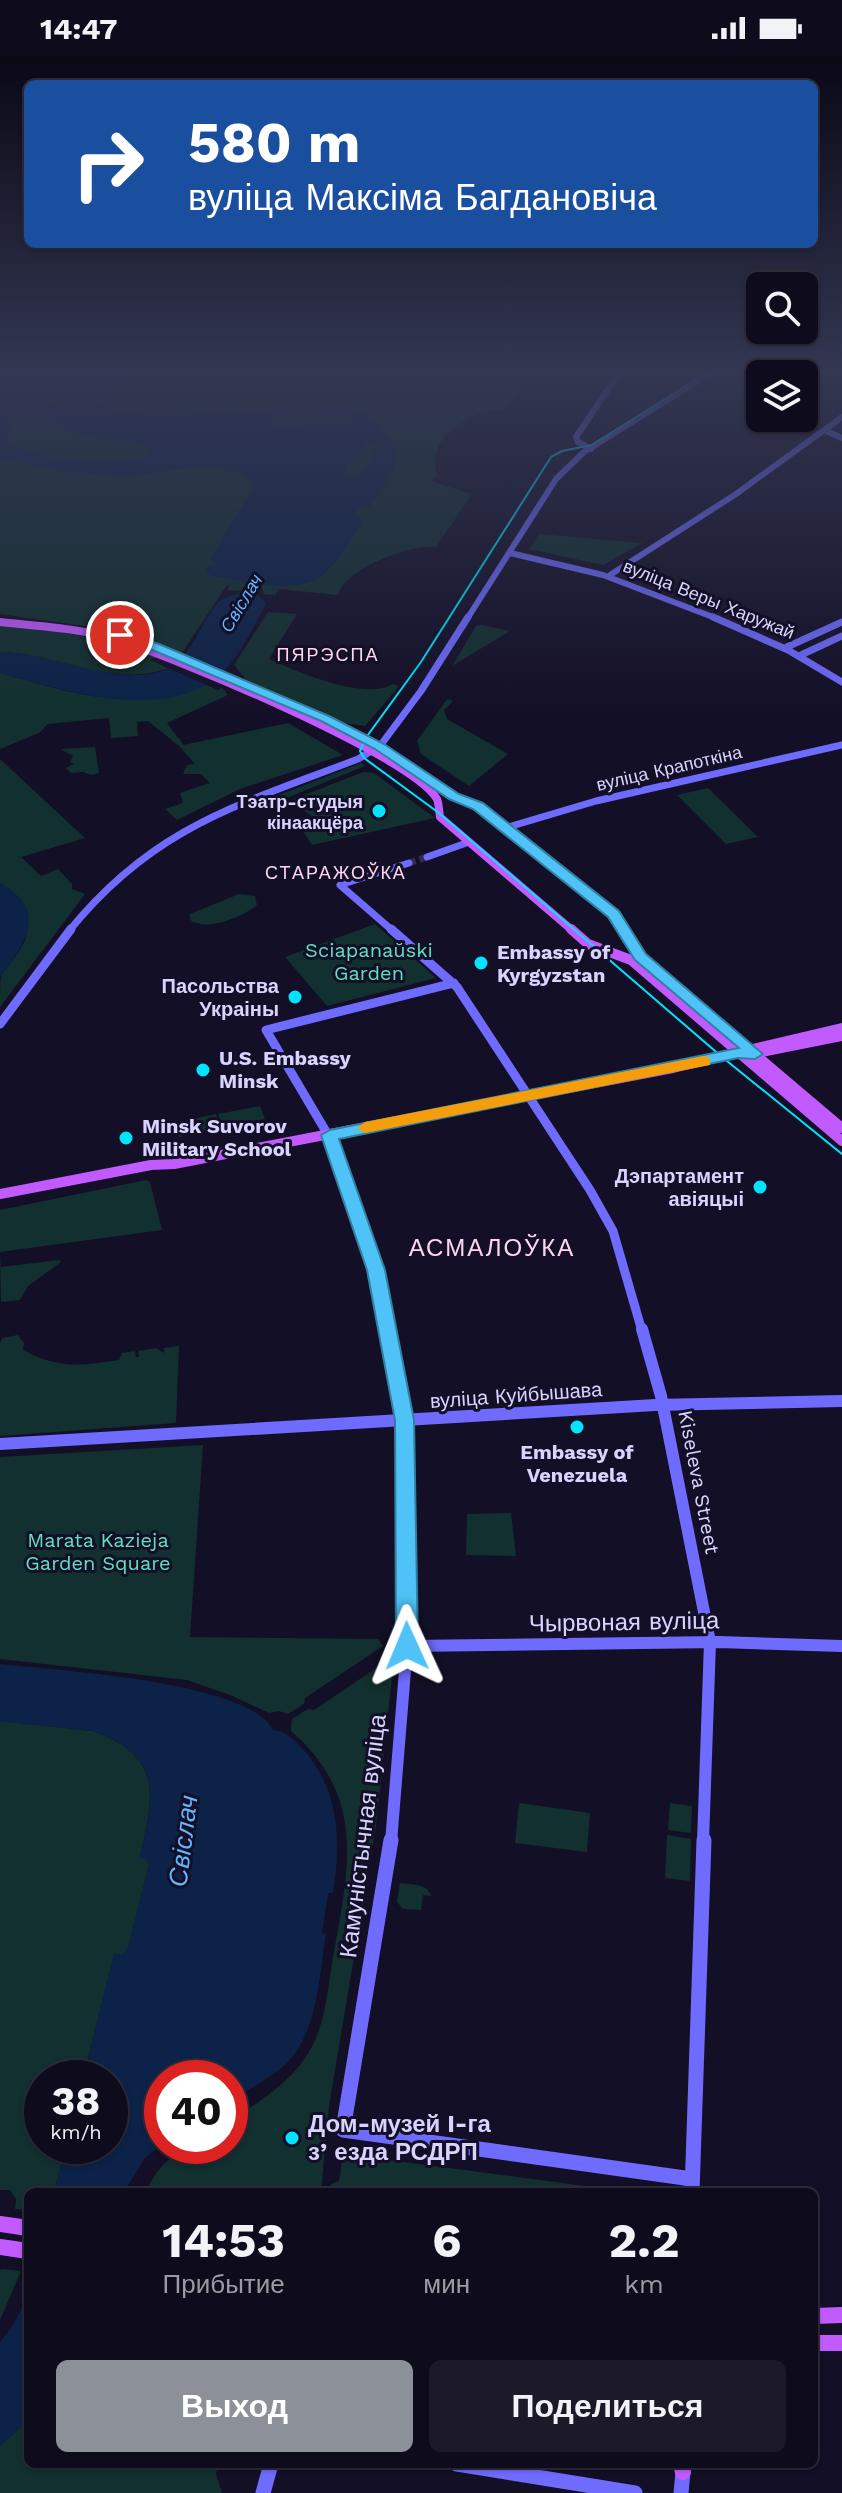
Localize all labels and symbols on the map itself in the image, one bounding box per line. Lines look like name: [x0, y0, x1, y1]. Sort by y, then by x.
street label: вуліца Веры Харужай: [620, 555, 798, 643]
water label: Свіслач: [216, 570, 266, 636]
pin: [86, 601, 154, 669]
district label: ПЯРЭСПА: [277, 644, 379, 665]
street label: вуліца Крапоткіна: [594, 741, 745, 795]
place label: Тэатр-студыя кінаакцёра: [237, 791, 364, 833]
marker: Тэатр-студыя кінаакцёра: [370, 802, 388, 820]
district label: СТАРАЖОЎКА: [265, 862, 407, 883]
park label: Sciapanaŭski Garden: [305, 938, 433, 985]
place label: Embassy of Kyrgyzstan: [497, 940, 611, 987]
marker: Embassy of Kyrgyzstan: [472, 954, 490, 972]
place label: Пасольства Украіны: [162, 974, 280, 1021]
marker: Пасольства Украіны: [286, 988, 304, 1006]
place label: U.S. Embassy Minsk: [219, 1046, 352, 1093]
marker: U.S. Embassy Minsk: [194, 1061, 212, 1079]
place label: Minsk Suvorov Military School: [142, 1114, 292, 1161]
marker: Minsk Suvorov Military School: [117, 1129, 135, 1147]
place label: Дэпартамент авіяцыі: [615, 1164, 744, 1211]
marker: Дэпартамент авіяцыі: [751, 1178, 769, 1196]
district label: АСМАЛОЎКА: [409, 1234, 575, 1262]
street label: вуліца Куйбышава: [429, 1377, 604, 1413]
street label: Kiseleva Street: [673, 1408, 725, 1557]
marker: Embassy of Venezuela: [568, 1418, 586, 1436]
place label: Embassy of Venezuela: [520, 1440, 634, 1487]
park label: Marata Kazieja Garden Square: [25, 1528, 171, 1575]
position arrow: [365, 1604, 449, 1688]
street label: Чырвоная вуліца: [529, 1606, 720, 1638]
street label: Камуністычная вуліца: [334, 1712, 392, 1959]
water label: Свіслач: [163, 1794, 203, 1888]
speed limit sign: 40: [144, 2060, 248, 2164]
place label: Дом-музей I-га зʼезда РСДРП: [308, 2110, 492, 2166]
marker: Дом-музей I-га зʼезда РСДРП: [283, 2129, 301, 2147]

